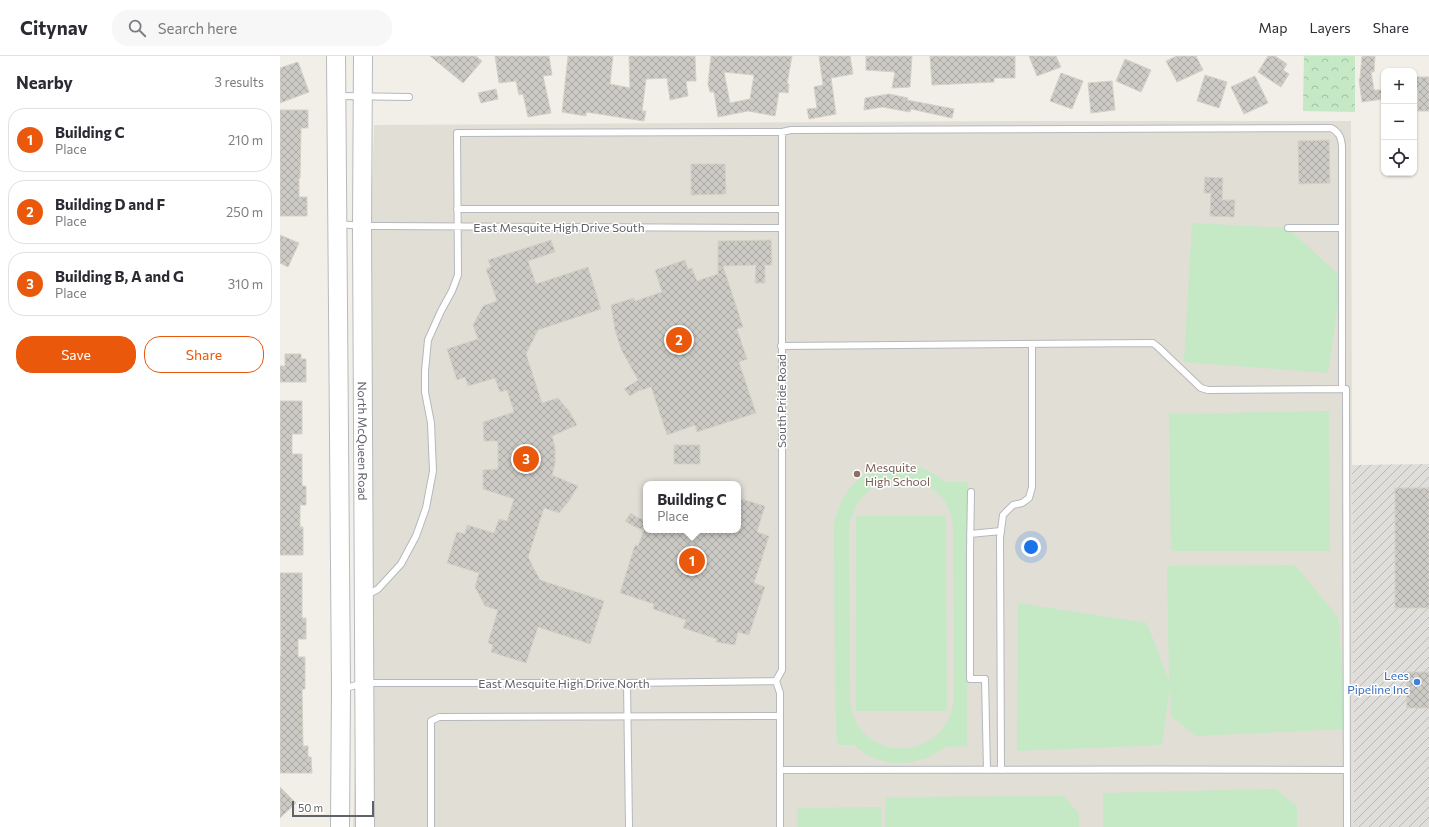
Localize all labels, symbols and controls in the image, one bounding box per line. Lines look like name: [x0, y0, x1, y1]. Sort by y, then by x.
search box: [112, 10, 392, 46]
text: Citynav: [20, 16, 88, 39]
icon: search: [126, 17, 148, 39]
text: Search here: [158, 19, 237, 37]
text: Map: [1259, 19, 1287, 36]
text: Layers: [1309, 19, 1351, 36]
text: Share: [1373, 19, 1409, 36]
map controls: [1381, 68, 1417, 176]
button: +: [1381, 68, 1417, 104]
text: Nearby: [16, 72, 73, 93]
text: 3 results: [215, 74, 264, 90]
button: −: [1381, 104, 1417, 140]
text: Building C: [55, 123, 125, 141]
text: 1: [27, 132, 33, 148]
text: 210 m: [228, 132, 263, 148]
button: locate: [1381, 140, 1417, 176]
text: Place: [55, 141, 87, 157]
text: Building D and F: [55, 195, 165, 213]
text: 2: [26, 204, 34, 220]
text: 250 m: [226, 204, 263, 220]
text: Place: [55, 213, 87, 229]
street label: East Mesquite High Drive South: [473, 220, 645, 234]
text: Building B, A and G: [55, 267, 184, 285]
text: 3: [26, 276, 34, 292]
text: 310 m: [228, 276, 263, 292]
text: Place: [55, 285, 87, 301]
pin: 2: [666, 325, 692, 355]
button: Save: [16, 336, 136, 373]
button: Share: [144, 336, 264, 373]
street label: South Pride Road: [774, 354, 788, 448]
street label: North McQueen Road: [356, 381, 370, 501]
pin: 3: [513, 444, 539, 474]
place label: Mesquite High School: [865, 460, 930, 488]
marker: Mesquite High School: [852, 469, 862, 479]
popup: [643, 481, 741, 533]
text: Building C: [657, 490, 727, 508]
text: Place: [657, 508, 689, 524]
your location: [1021, 537, 1041, 557]
pin: 1: [679, 546, 705, 576]
place label: Lees Pipeline Inc: [1347, 668, 1409, 696]
street label: East Mesquite High Drive North: [478, 676, 650, 690]
marker: Lees Pipeline Inc: [1412, 677, 1422, 687]
scale bar: [292, 799, 374, 818]
text: 50 m: [298, 801, 323, 814]

